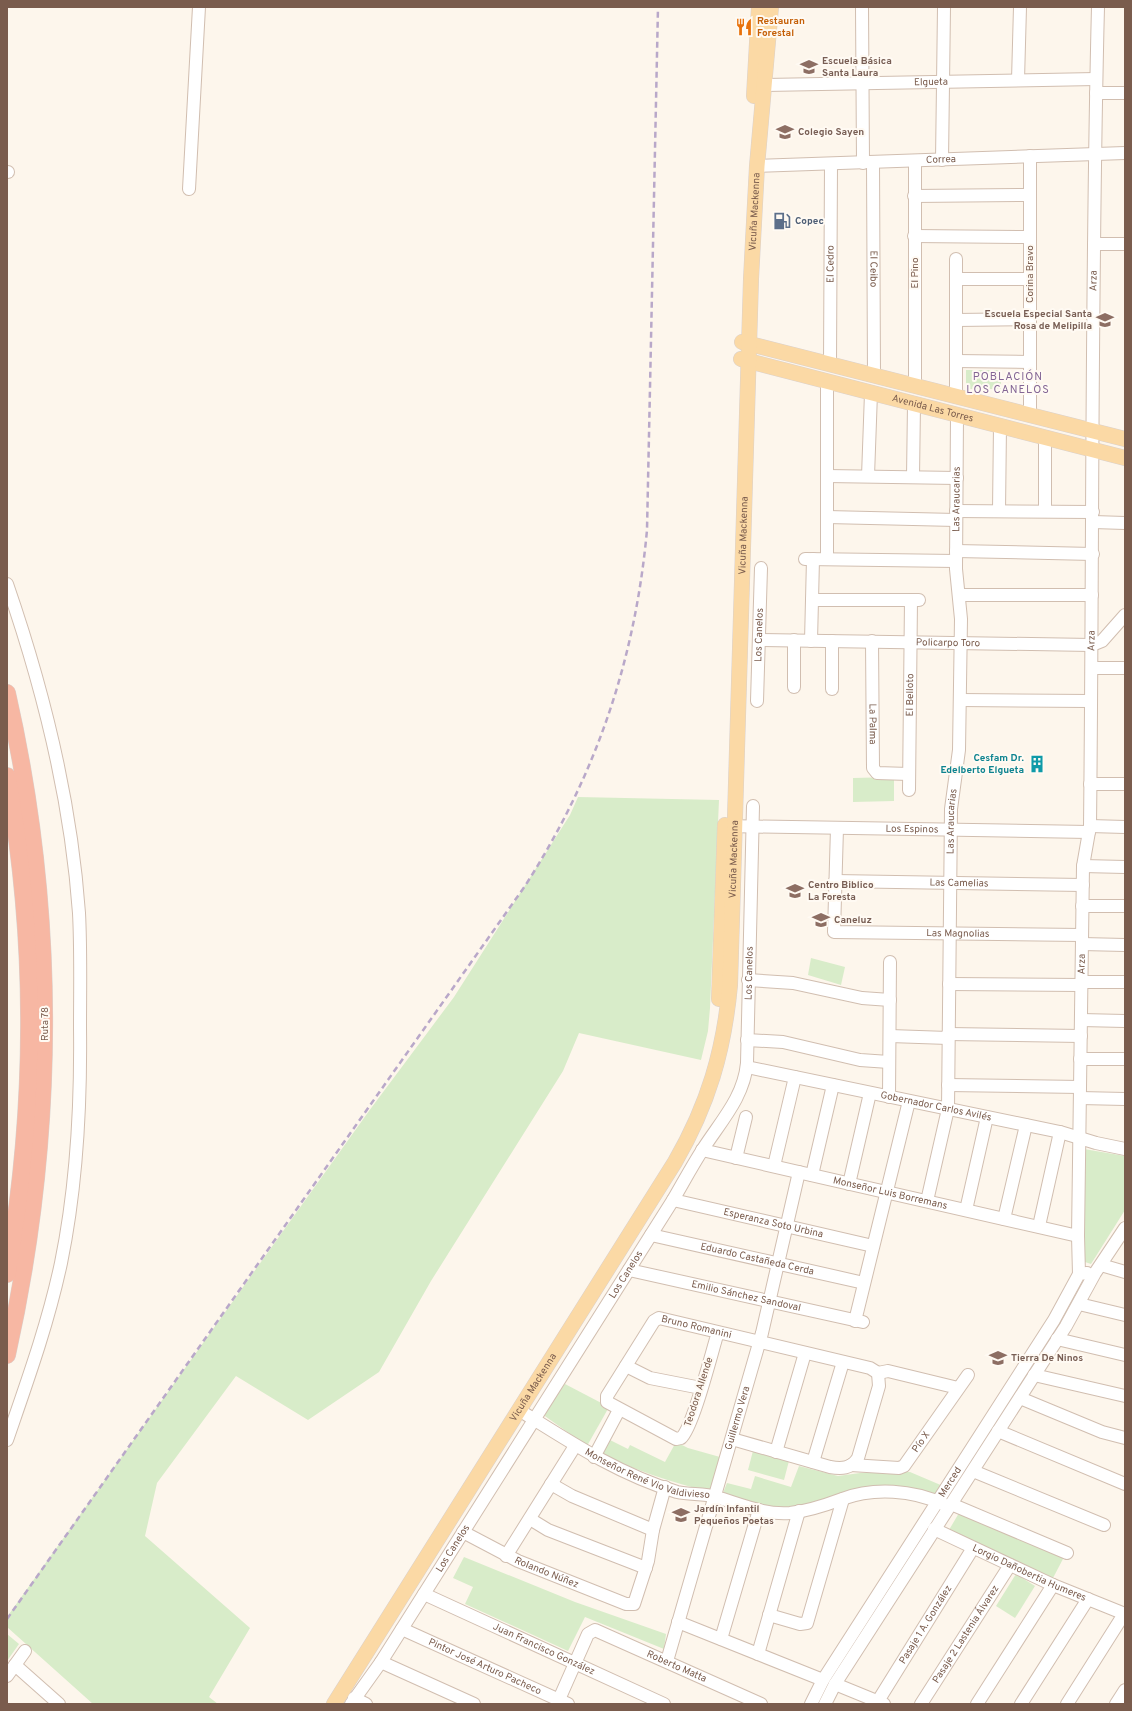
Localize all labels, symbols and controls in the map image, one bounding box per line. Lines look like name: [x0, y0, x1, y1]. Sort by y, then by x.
place label: Restauran Forestal: [757, 15, 805, 40]
restaurant icon: Restauran Forestal: [734, 17, 754, 37]
place label: Escuela Básica Santa Laura: [822, 55, 892, 80]
school or university icon: Escuela Básica Santa Laura: [799, 57, 819, 77]
street label: Elgueta: [914, 75, 948, 89]
school or university icon: Colegio Sayen: [775, 122, 795, 142]
place label: Colegio Sayen: [798, 126, 864, 139]
street label: Correa: [926, 152, 956, 167]
street label: Vicuña Mackenna: [746, 172, 763, 251]
fuel station icon: Copec: [772, 211, 792, 231]
place label: Copec: [795, 215, 824, 228]
street label: El Cedro: [824, 245, 837, 283]
street label: Corina Bravo: [1024, 245, 1037, 303]
street label: El Ceibo: [867, 251, 880, 288]
street label: El Pino: [909, 257, 922, 289]
street label: Arza: [1087, 270, 1100, 291]
place label: Escuela Especial Santa Rosa de Melipilla: [985, 308, 1092, 333]
school or university icon: Escuela Especial Santa Rosa de Melipilla: [1095, 310, 1115, 330]
district label: POBLACIÓN LOS CANELOS: [966, 369, 1050, 397]
street label: Avenida Las Torres: [891, 392, 975, 425]
street label: Las Araucarias: [950, 466, 963, 532]
street label: Vicuña Mackenna: [736, 496, 751, 575]
street label: Los Canelos: [752, 608, 766, 662]
street label: Arza: [1085, 630, 1098, 651]
street label: Policarpo Toro: [916, 636, 981, 650]
street label: El Belloto: [903, 673, 917, 717]
street label: La Palma: [866, 703, 879, 745]
place label: Cesfam Dr. Edelberto Elgueta: [940, 752, 1025, 777]
building icon: Cesfam Dr. Edelberto Elgueta: [1027, 754, 1047, 774]
street label: Las Araucarias: [944, 788, 960, 854]
street label: Vicuña Mackenna: [726, 820, 741, 899]
street label: Los Espinos: [885, 822, 939, 836]
street label: Las Camelias: [929, 876, 989, 890]
place label: Centro Biblico La Foresta: [808, 879, 874, 904]
school or university icon: Centro Biblico La Foresta: [785, 881, 805, 901]
school or university icon: Caneluz: [811, 910, 831, 930]
place label: Caneluz: [834, 914, 872, 927]
street label: Las Magnolias: [926, 927, 990, 940]
street label: Los Canelos: [742, 946, 756, 1000]
street label: Arza: [1075, 953, 1088, 975]
street label: Ruta 78: [39, 1007, 52, 1041]
street label: Gobernador Carlos Avilés: [879, 1088, 993, 1124]
street label: Monseñor Luis Borremans: [832, 1174, 949, 1212]
street label: Esperanza Soto Urbina: [722, 1205, 825, 1241]
street label: Eduardo Castañeda Cerda: [699, 1240, 815, 1278]
street label: Los Canelos: [606, 1248, 646, 1301]
street label: Emilio Sánchez Sandoval: [690, 1278, 802, 1315]
street label: Bruno Romanini: [660, 1312, 733, 1342]
school or university icon: Tierra De Ninos: [988, 1348, 1008, 1368]
street label: Vicuña Mackenna: [507, 1351, 560, 1424]
place label: Tierra De Ninos: [1011, 1352, 1083, 1365]
street label: Teodora Allende: [682, 1355, 716, 1429]
street label: Guillermo Vera: [722, 1385, 753, 1451]
street label: Pío X: [909, 1429, 933, 1455]
street label: Monseñor René Vio Valdivieso: [583, 1445, 711, 1502]
street label: Merced: [935, 1464, 965, 1500]
place label: Jardín Infantil Pequeños Poetas: [694, 1503, 774, 1528]
school or university icon: Jardín Infantil Pequeños Poetas: [671, 1505, 691, 1525]
street label: Los Canelos: [433, 1522, 473, 1575]
street label: Lorgio Dañobertia Humeres: [970, 1541, 1088, 1604]
street label: Rolando Núñez: [512, 1554, 581, 1591]
street label: Pasaje 1 A. González: [896, 1583, 955, 1666]
street label: Pasaje 2 Lastenia Álvarez: [930, 1583, 1002, 1686]
street label: Juan Francisco González: [491, 1620, 597, 1678]
street label: Pintor José Arturo Pacheco: [426, 1635, 544, 1698]
street label: Roberto Matta: [645, 1647, 709, 1685]

